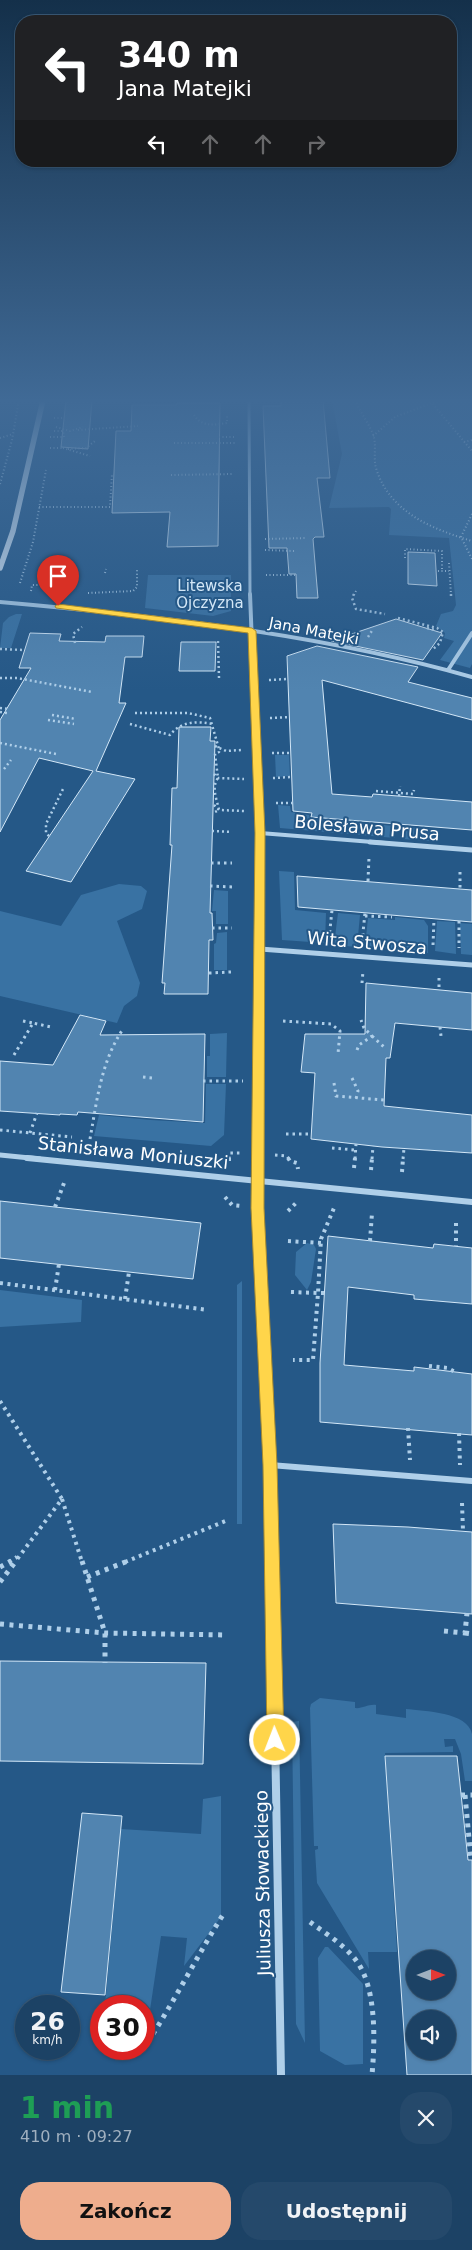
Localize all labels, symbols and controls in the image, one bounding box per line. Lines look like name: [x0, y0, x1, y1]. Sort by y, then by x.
icon: left: [35, 35, 100, 100]
text: 340 m: [118, 35, 240, 75]
text: Jana Matejki: [118, 76, 252, 101]
icon: left: [143, 130, 171, 158]
icon: ahead: [196, 130, 224, 158]
icon: ahead: [249, 130, 277, 158]
icon: right: [302, 130, 330, 158]
pin: [37, 555, 79, 606]
icon: arrive: [44, 562, 72, 590]
park label: Litewska Ojczyzna: [176, 577, 244, 612]
street label: Jana Matejki: [266, 613, 361, 649]
street label: Bolesława Prusa: [293, 811, 441, 844]
street label: Wita Stwosza: [306, 927, 428, 958]
street label: Stanisława Moniuszki: [37, 1132, 229, 1173]
position arrow: [248, 1713, 300, 1765]
street label: Juliusza Słowackiego: [250, 1790, 275, 1977]
north arrow: [406, 1950, 456, 2000]
map controls: [406, 1950, 456, 2060]
speed limit sign: 30: [90, 1995, 155, 2060]
text: 26: [30, 2007, 65, 2036]
button: sound: [406, 2010, 456, 2060]
text: km/h: [32, 2033, 63, 2047]
text: 1 min: [20, 2090, 114, 2125]
button: close: [400, 2092, 452, 2144]
text: 410 m · 09:27: [20, 2127, 133, 2146]
button: Zakończ: [20, 2182, 231, 2240]
button: Udostępnij: [241, 2182, 452, 2240]

